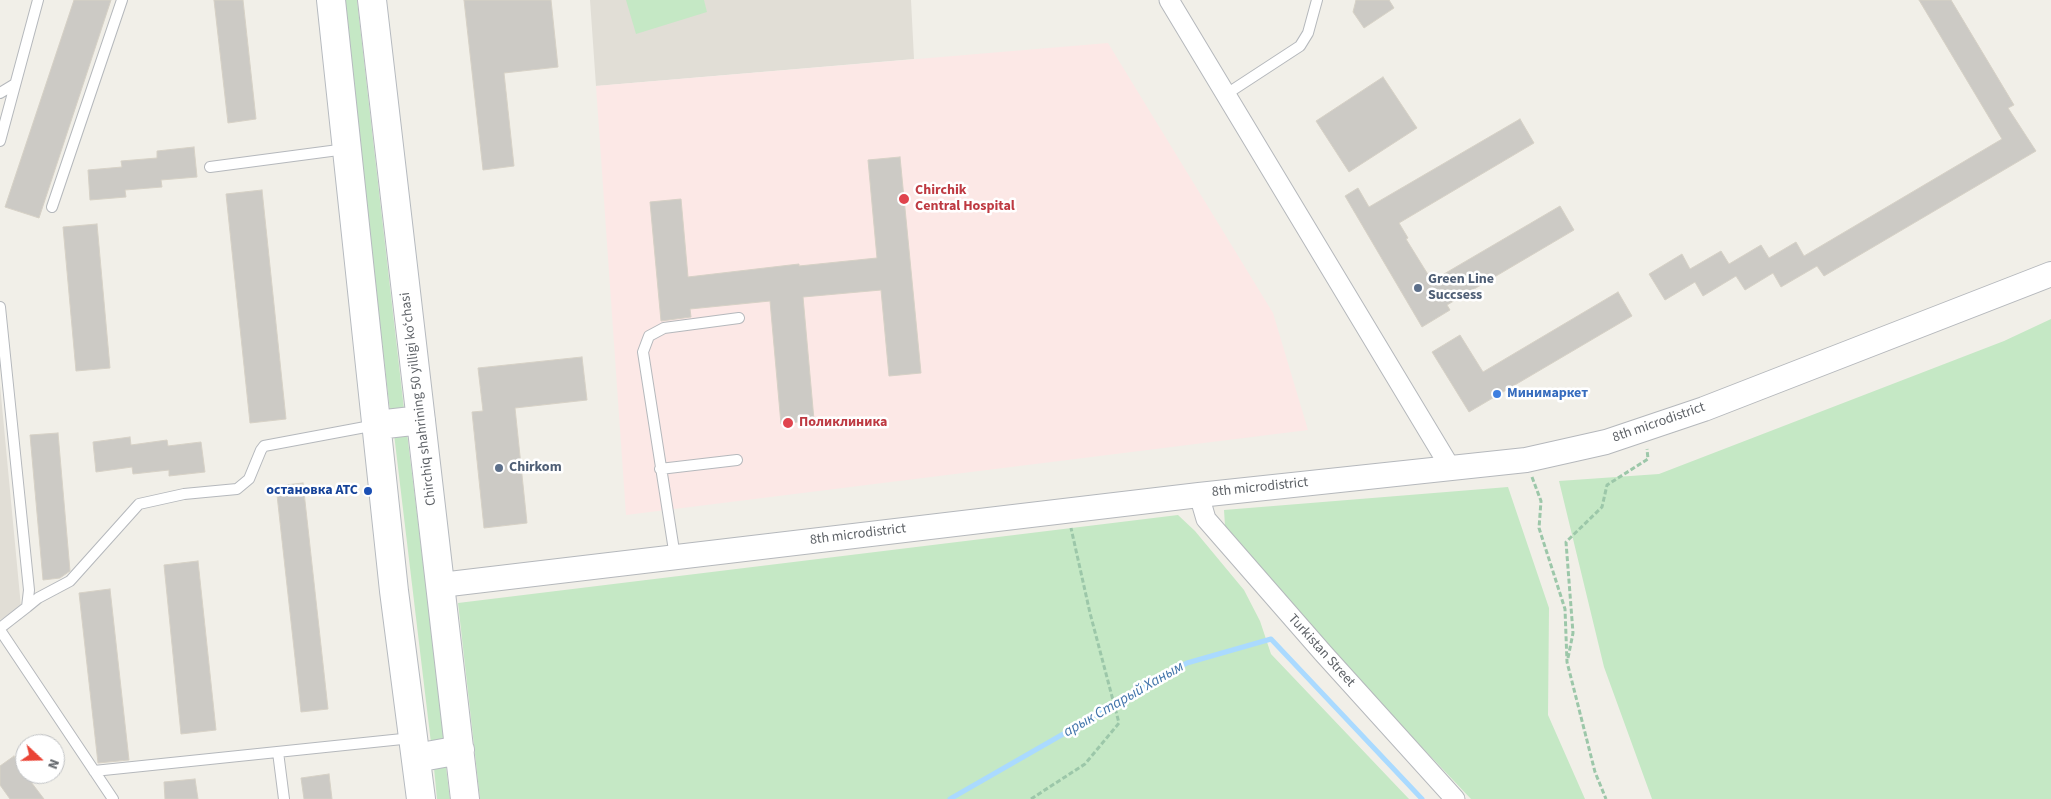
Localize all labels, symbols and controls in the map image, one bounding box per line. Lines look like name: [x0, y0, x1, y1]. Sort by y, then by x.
place label: Chirchik Central Hospital: [915, 183, 1015, 216]
marker: Chirchik Central Hospital: [897, 192, 911, 206]
place label: Green Line Succsess: [1428, 272, 1494, 304]
marker: Green Line Succsess: [1412, 282, 1424, 294]
street label: Chirchiq shahrining 50 yilligi koʻchasi: [398, 291, 440, 507]
place label: Минимаркет: [1507, 386, 1588, 402]
marker: Минимаркет: [1491, 388, 1503, 400]
street label: 8th microdistrict: [1611, 399, 1707, 447]
place label: Поликлиника: [799, 415, 887, 431]
marker: Поликлиника: [781, 416, 795, 430]
place label: Chirkom: [509, 460, 562, 476]
marker: Chirkom: [493, 462, 505, 474]
street label: 8th microdistrict: [1211, 475, 1309, 501]
place label: остановка АТС: [266, 483, 358, 499]
marker: остановка АТС: [362, 485, 374, 497]
street label: 8th microdistrict: [809, 521, 907, 549]
street label: Turkistan Street: [1284, 611, 1358, 691]
water label: арык Старый Ханым: [1061, 658, 1187, 742]
north arrow: [15, 734, 65, 784]
text: N: [42, 756, 64, 772]

